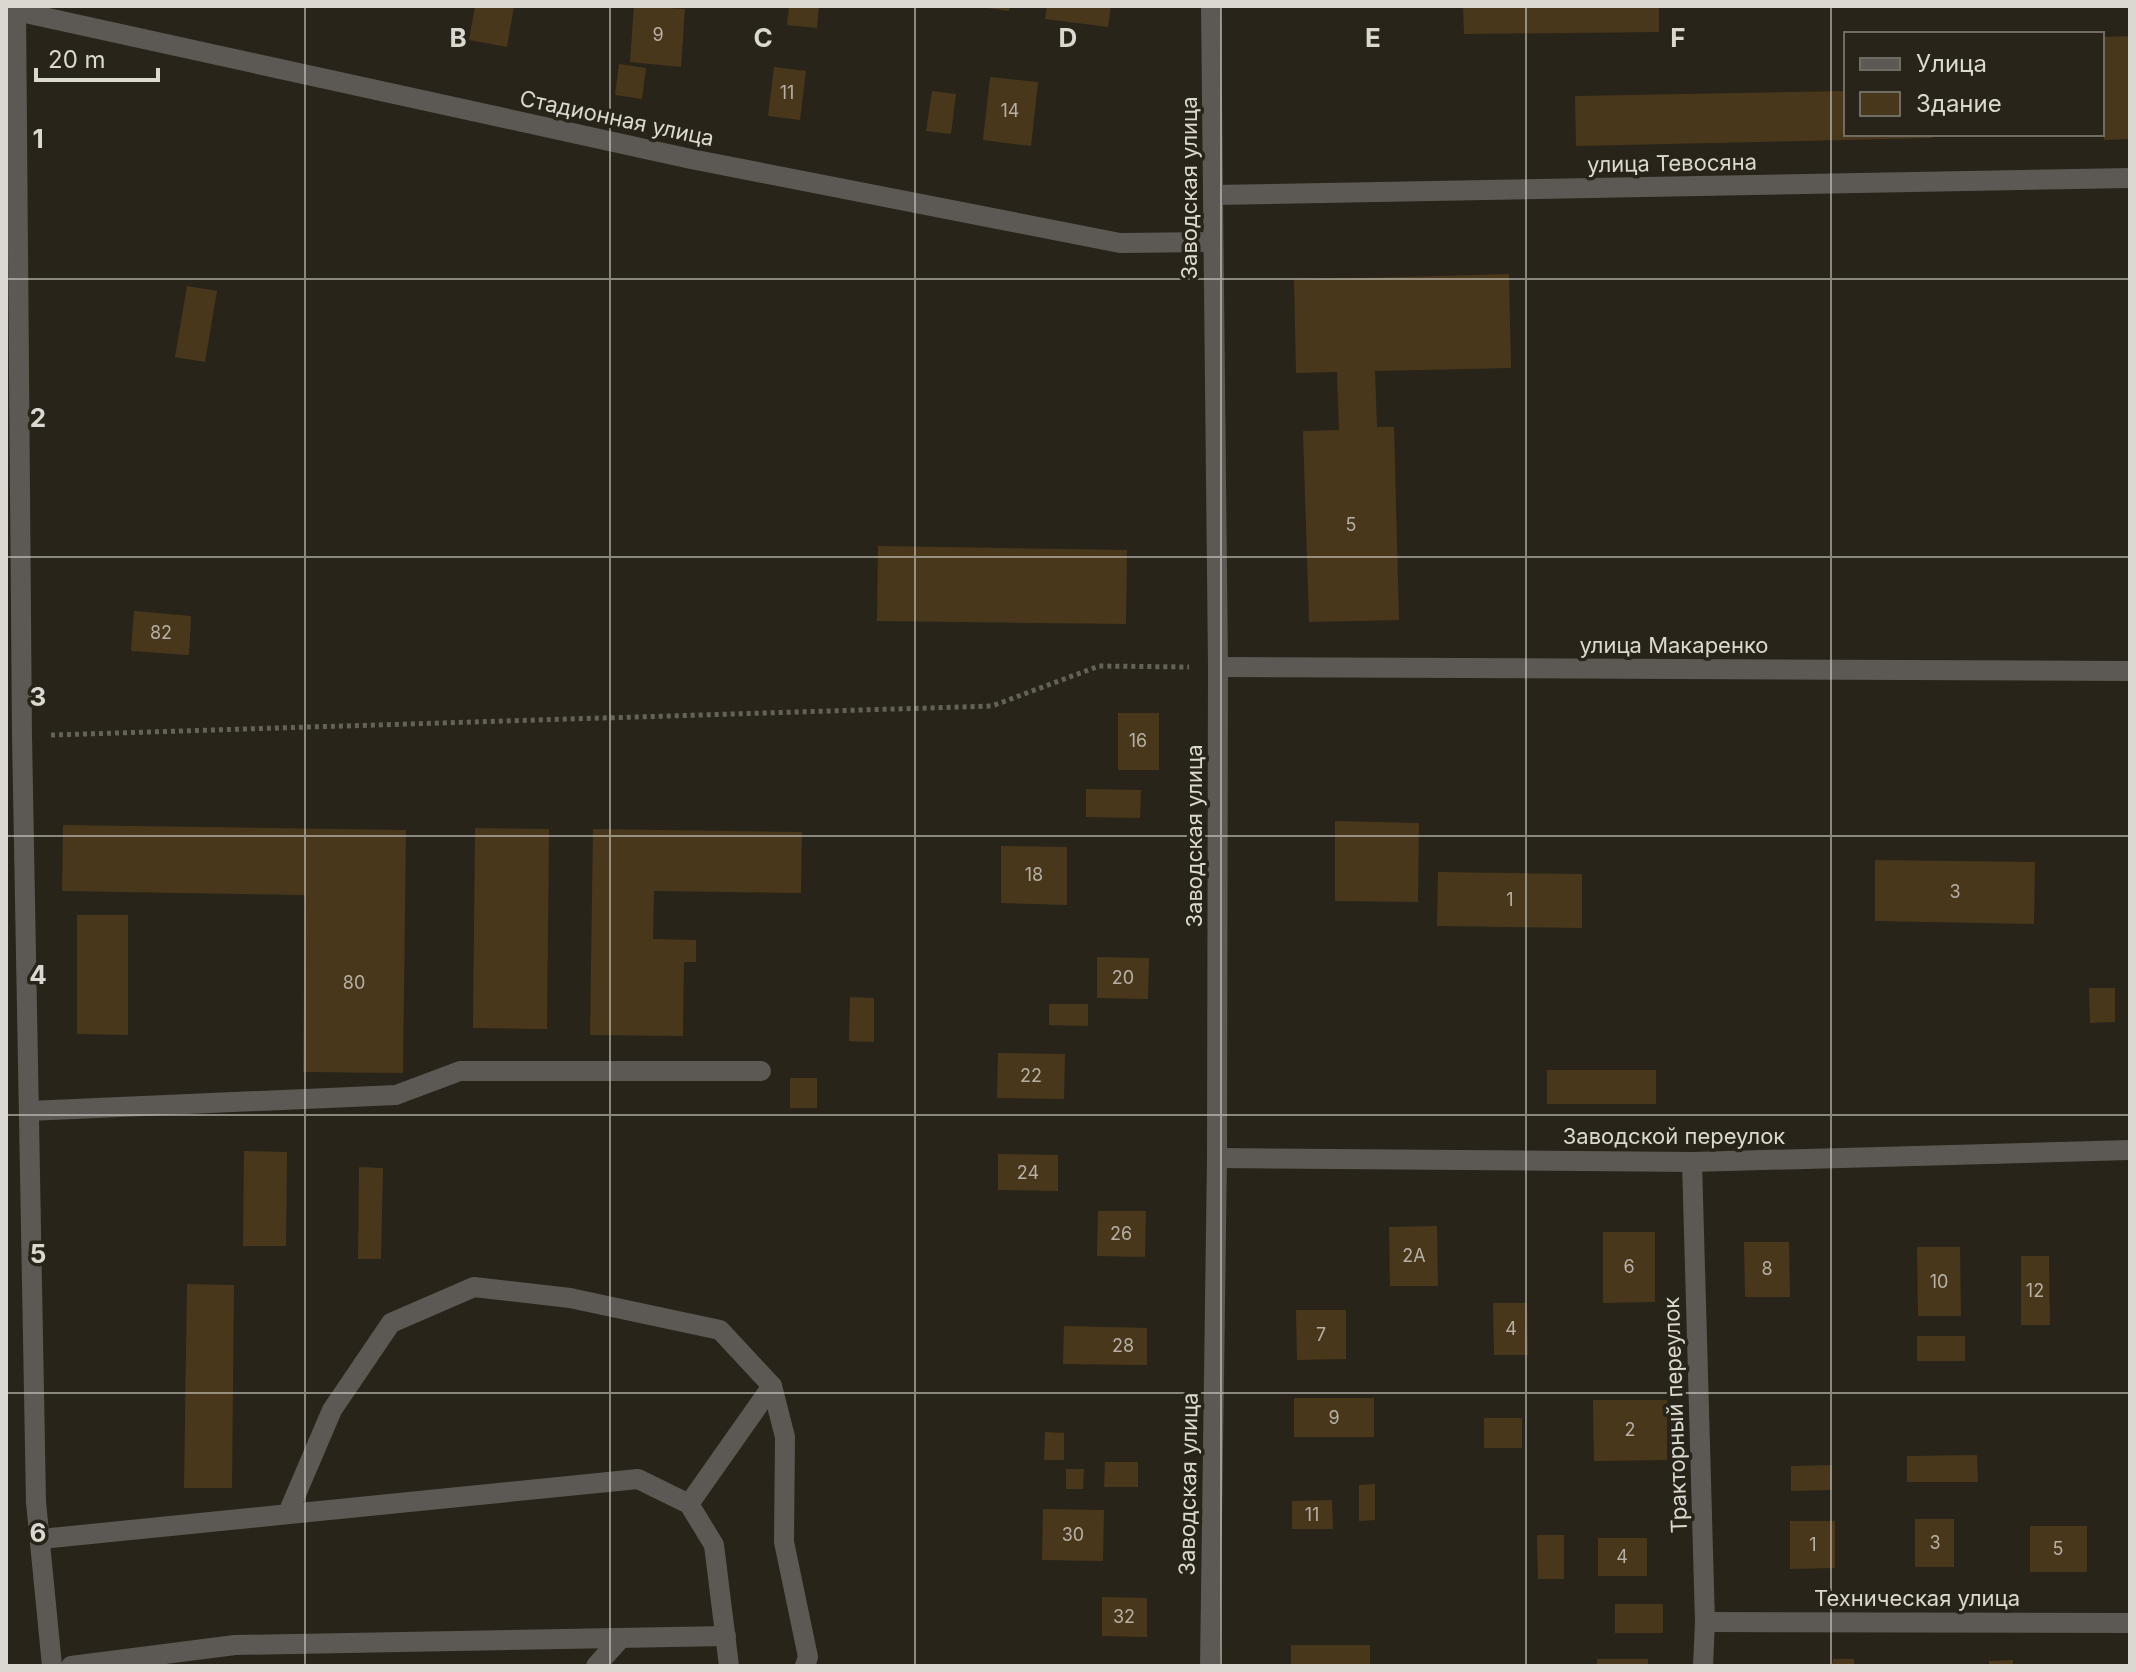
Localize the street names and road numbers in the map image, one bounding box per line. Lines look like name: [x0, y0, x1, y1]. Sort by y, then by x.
street label: Стадионная улица: [517, 85, 717, 151]
street label: Заводская улица: [1176, 96, 1202, 280]
street label: улица Тевосяна: [1587, 149, 1757, 177]
street label: улица Макаренко: [1579, 632, 1769, 658]
street label: Заводская улица: [1181, 744, 1207, 928]
street label: Заводской переулок: [1563, 1123, 1785, 1149]
street label: Тракторный переулок: [1658, 1296, 1692, 1534]
street label: Заводская улица: [1173, 1392, 1203, 1576]
street label: Техническая улица: [1814, 1585, 2020, 1611]

